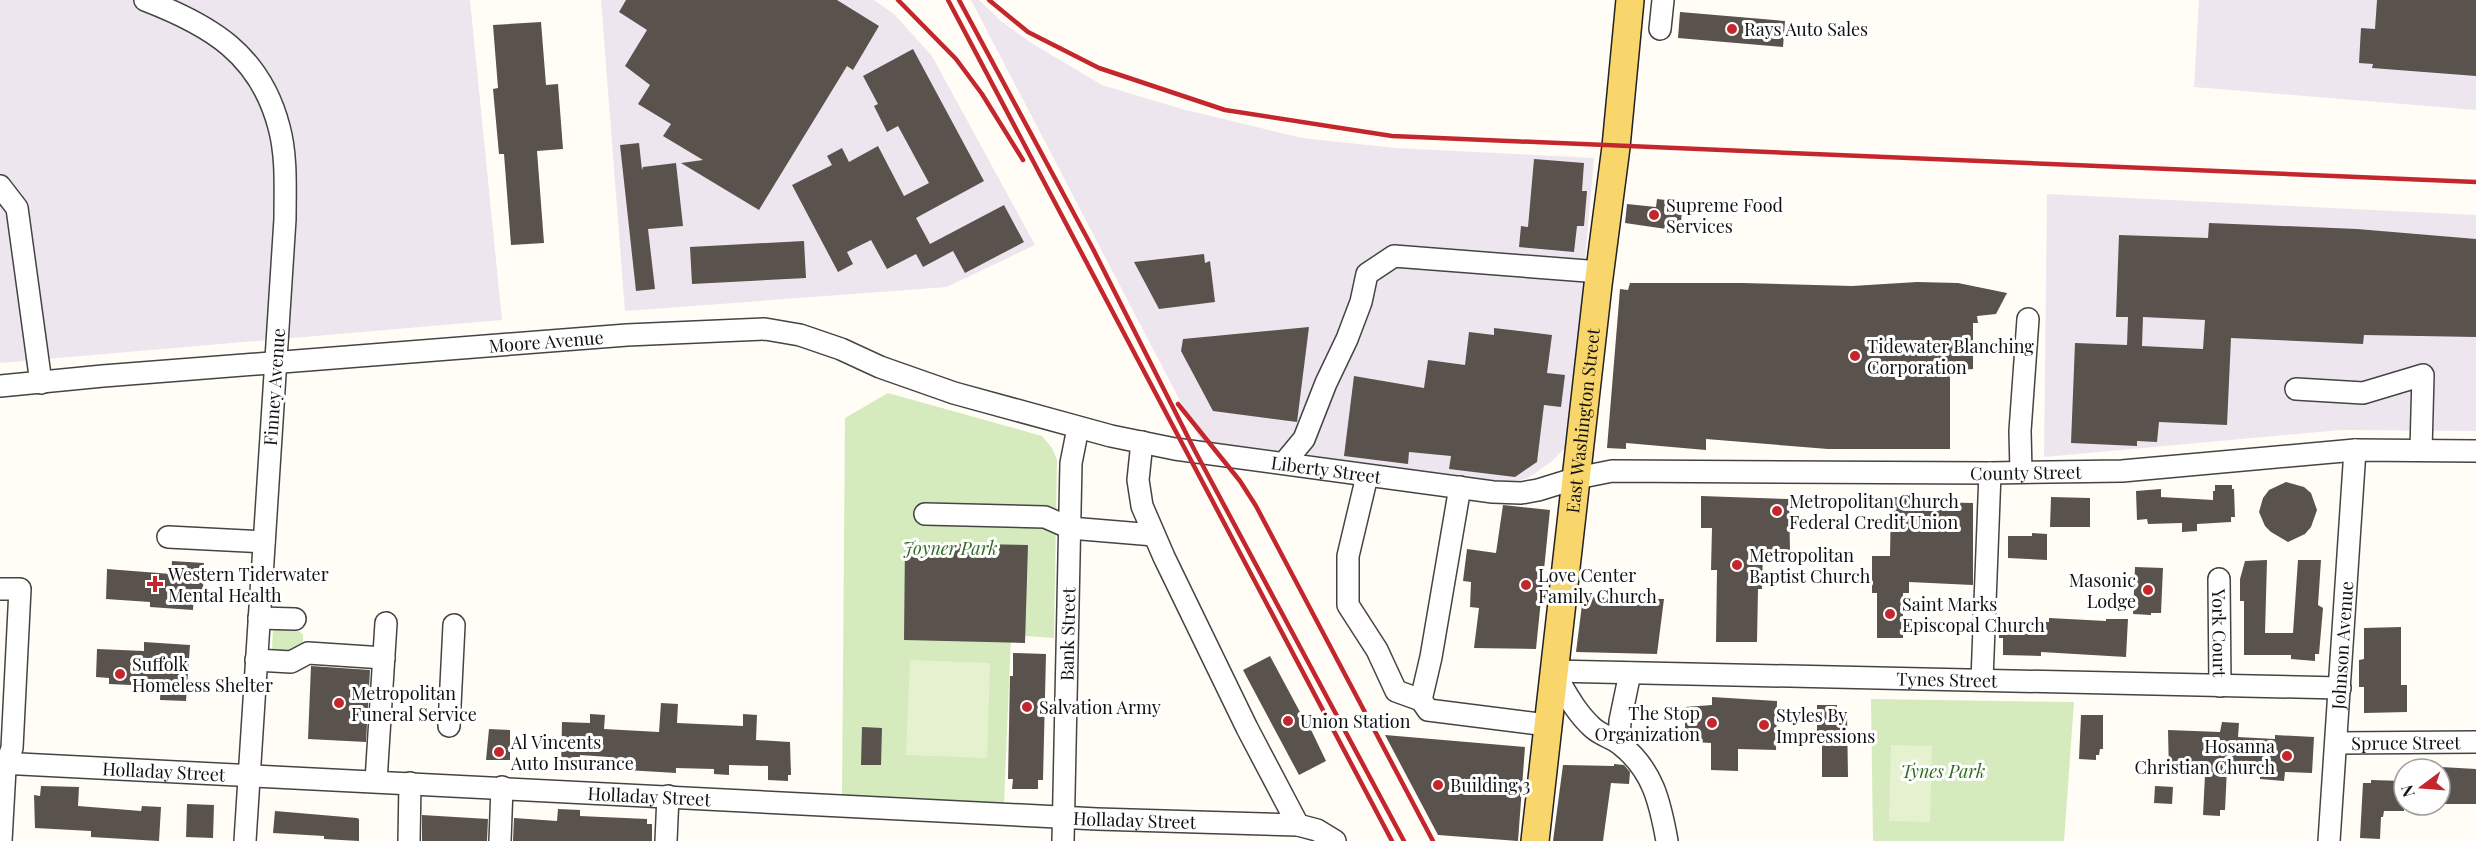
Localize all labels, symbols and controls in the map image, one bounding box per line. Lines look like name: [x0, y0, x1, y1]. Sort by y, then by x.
place label: Rays Auto Sales: [1744, 17, 1868, 41]
marker: Rays Auto Sales: [1725, 22, 1739, 36]
place label: Supreme Food Services: [1666, 193, 1784, 238]
marker: Supreme Food Services: [1647, 208, 1661, 222]
street label: Moore Avenue: [488, 325, 605, 358]
street label: East Washington Street: [1560, 326, 1605, 515]
street label: Finney Avenue: [258, 327, 290, 447]
place label: Tidewater Blanching Corporation: [1867, 334, 2034, 379]
marker: Tidewater Blanching Corporation: [1848, 349, 1862, 363]
street label: Liberty Street: [1270, 450, 1383, 489]
street label: County Street: [1970, 460, 2082, 485]
place label: Metropolitan Church Federal Credit Union: [1789, 489, 1959, 534]
marker: Metropolitan Church Federal Credit Union: [1770, 504, 1784, 518]
park label: Joyner Park: [902, 536, 998, 560]
place label: Metropolitan Baptist Church: [1749, 543, 1871, 588]
marker: Metropolitan Baptist Church: [1730, 558, 1744, 572]
place label: Western Tiderwater Mental Health: [167, 562, 329, 607]
place label: Love Center Family Church: [1538, 563, 1657, 608]
place label: Masonic Lodge: [2069, 568, 2136, 613]
marker: Western Tiderwater Mental Health: [146, 575, 164, 593]
marker: Love Center Family Church: [1519, 578, 1533, 592]
street label: Johnson Avenue: [2326, 581, 2358, 711]
marker: Masonic Lodge: [2141, 583, 2155, 597]
street label: Bank Street: [1054, 586, 1080, 681]
street label: York Court: [2207, 588, 2232, 678]
place label: Saint Marks Episcopal Church: [1902, 592, 2045, 637]
marker: Saint Marks Episcopal Church: [1883, 607, 1897, 621]
place label: Suffolk Homeless Shelter: [132, 652, 273, 697]
street label: Tynes Street: [1896, 666, 1998, 693]
marker: Suffolk Homeless Shelter: [113, 667, 127, 681]
place label: Metropolitan Funeral Service: [351, 681, 477, 726]
place label: Salvation Army: [1039, 695, 1161, 719]
marker: Metropolitan Funeral Service: [332, 696, 346, 710]
marker: Salvation Army: [1020, 700, 1034, 714]
place label: The Stop Organization: [1595, 701, 1700, 746]
place label: Styles By Impressions: [1776, 703, 1875, 748]
place label: Union Station: [1300, 709, 1411, 733]
marker: Union Station: [1281, 714, 1295, 728]
marker: The Stop Organization: [1705, 716, 1719, 730]
marker: Styles By Impressions: [1757, 718, 1771, 732]
place label: Al Vincents Auto Insurance: [510, 730, 634, 775]
street label: Spruce Street: [2351, 730, 2461, 755]
place label: Hosanna Christian Church: [2134, 734, 2275, 779]
marker: Al Vincents Auto Insurance: [492, 745, 506, 759]
marker: Hosanna Christian Church: [2280, 749, 2294, 763]
street label: Holladay Street: [102, 756, 226, 787]
north arrow: [2392, 757, 2452, 817]
park label: Tynes Park: [1901, 759, 1985, 783]
place label: Building 3: [1450, 773, 1530, 797]
marker: Building 3: [1431, 778, 1445, 792]
street label: Holladay Street: [587, 781, 712, 811]
text: N: [2395, 782, 2419, 800]
street label: Holladay Street: [1072, 806, 1197, 834]

